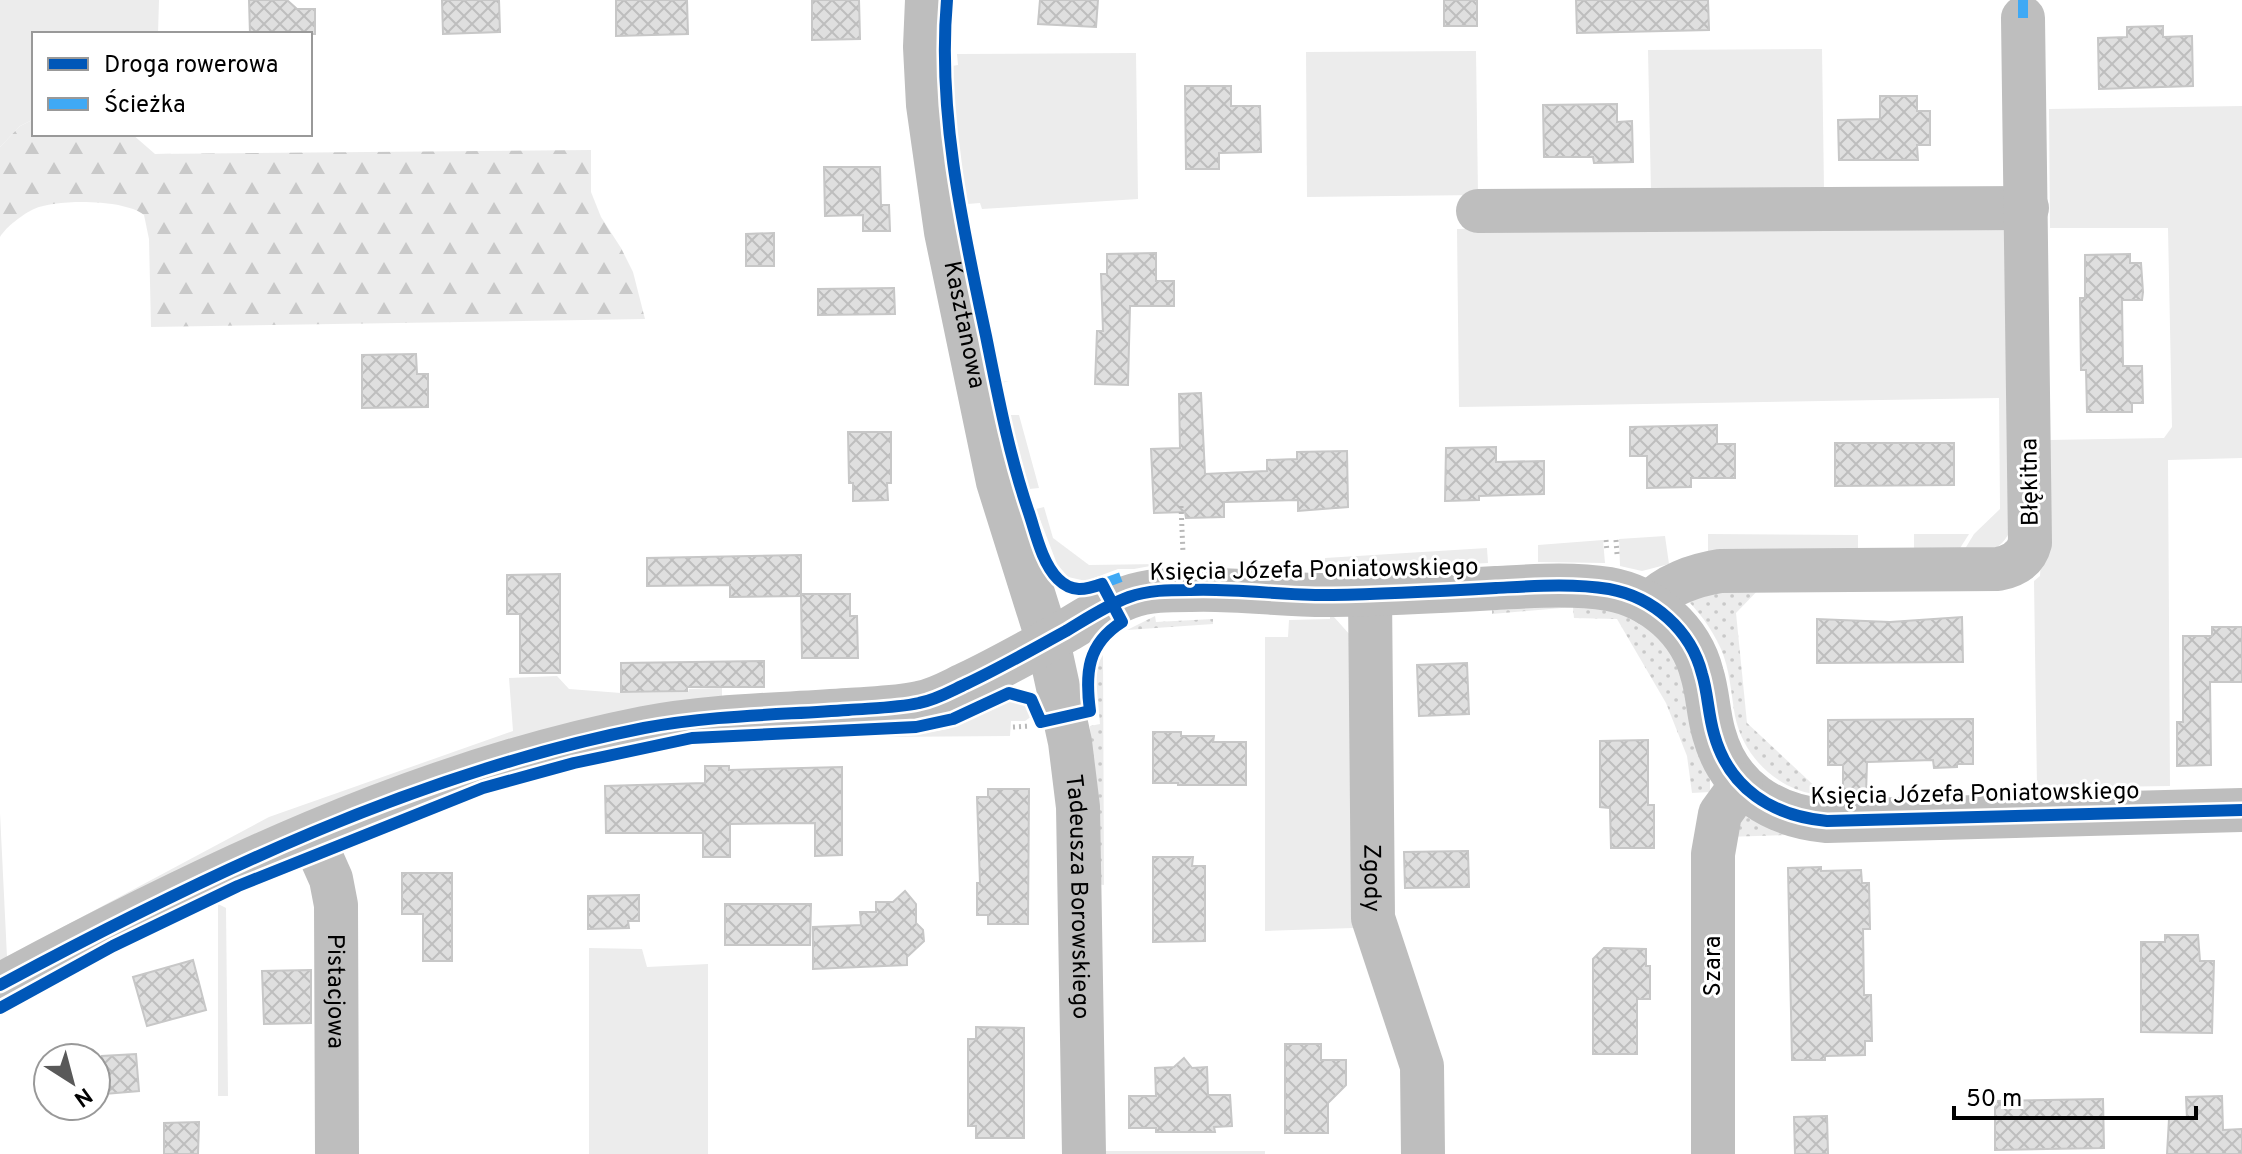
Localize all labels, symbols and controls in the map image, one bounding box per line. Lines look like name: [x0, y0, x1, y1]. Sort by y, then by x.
legend: [32, 32, 312, 136]
text: Droga rowerowa: [104, 51, 278, 81]
text: Ścieżka: [104, 89, 186, 121]
street label: Kasztanowa: [935, 259, 991, 392]
street label: Błękitna: [2015, 438, 2047, 526]
street label: Księcia Józefa Poniatowskiego: [1149, 553, 1479, 589]
street label: Tadeusza Borowskiego: [1057, 773, 1095, 1020]
street label: Księcia Józefa Poniatowskiego: [1810, 777, 2140, 813]
street label: Zgody: [1355, 844, 1386, 912]
street label: Pistacjowa: [319, 934, 350, 1049]
street label: Szara: [1699, 936, 1729, 996]
north arrow: [32, 1042, 112, 1122]
scale bar: [1954, 1070, 2196, 1120]
text: N: [68, 1081, 97, 1112]
text: 50 m: [1966, 1085, 2022, 1115]

